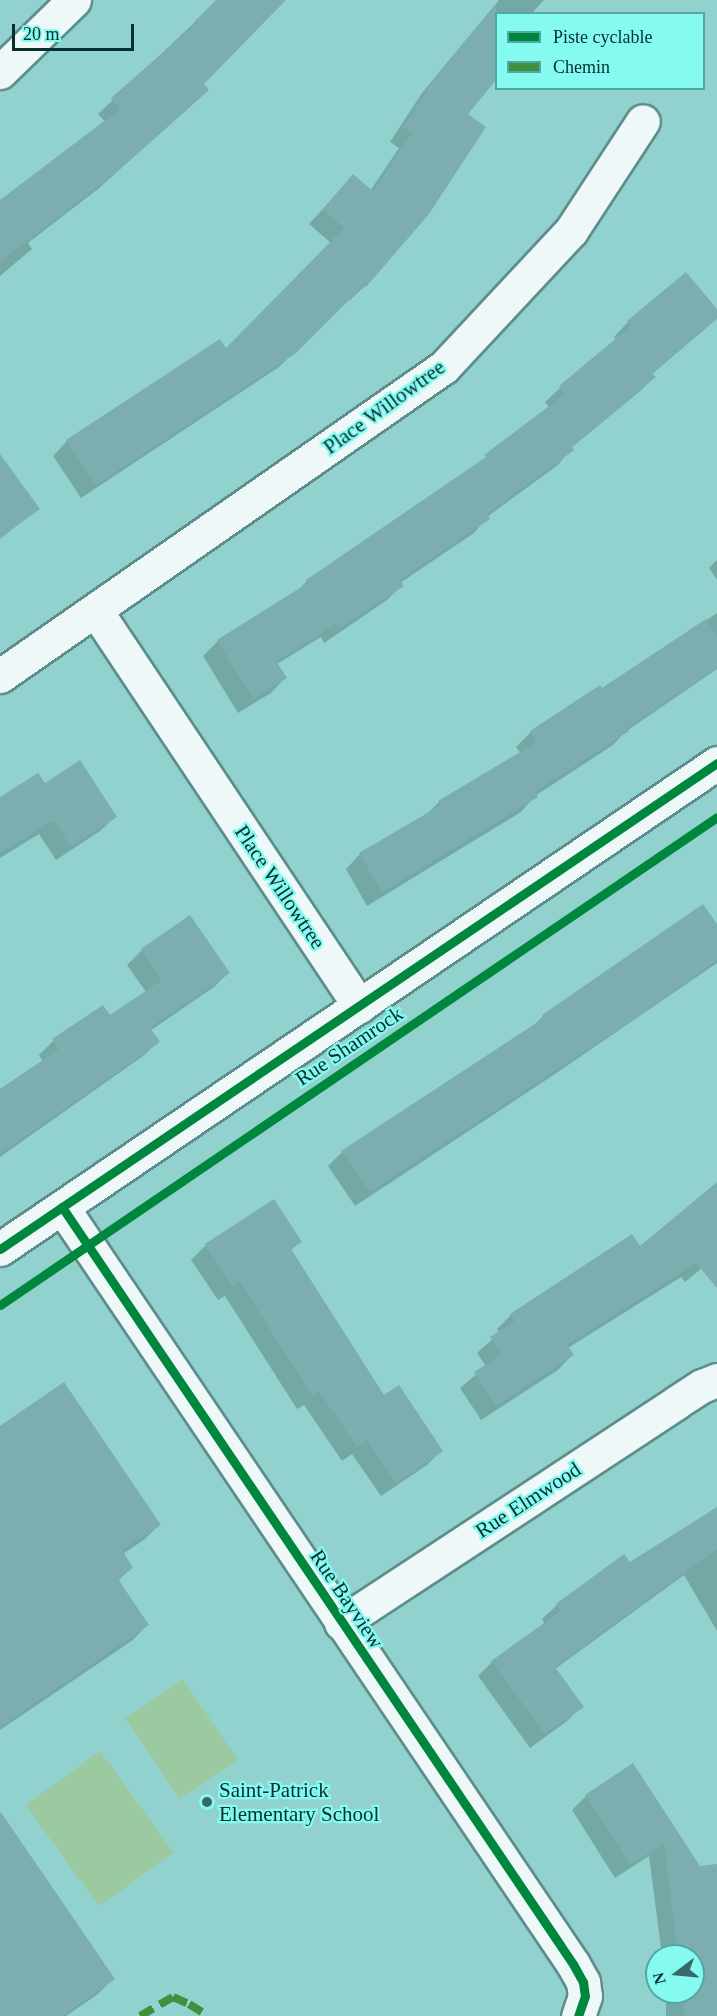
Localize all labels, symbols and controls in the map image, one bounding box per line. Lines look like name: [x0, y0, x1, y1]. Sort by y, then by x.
scale bar: [15, 12, 136, 50]
legend: [495, 12, 705, 90]
text: 20 m: [23, 24, 60, 44]
text: Piste cyclable: [553, 27, 652, 47]
text: Chemin: [553, 57, 610, 77]
street label: Place Willowtree: [318, 354, 450, 460]
street label: Place Willowtree: [229, 820, 331, 954]
street label: Rue Shamrock: [290, 1001, 408, 1091]
street label: Rue Elmwood: [471, 1457, 585, 1543]
street label: Rue Bayview: [305, 1545, 389, 1653]
place label: Saint-Patrick Elementary School: [219, 1777, 379, 1827]
marker: Saint-Patrick Elementary School: [200, 1795, 214, 1809]
north arrow: [645, 1944, 705, 2004]
text: N: [649, 1971, 669, 1986]

